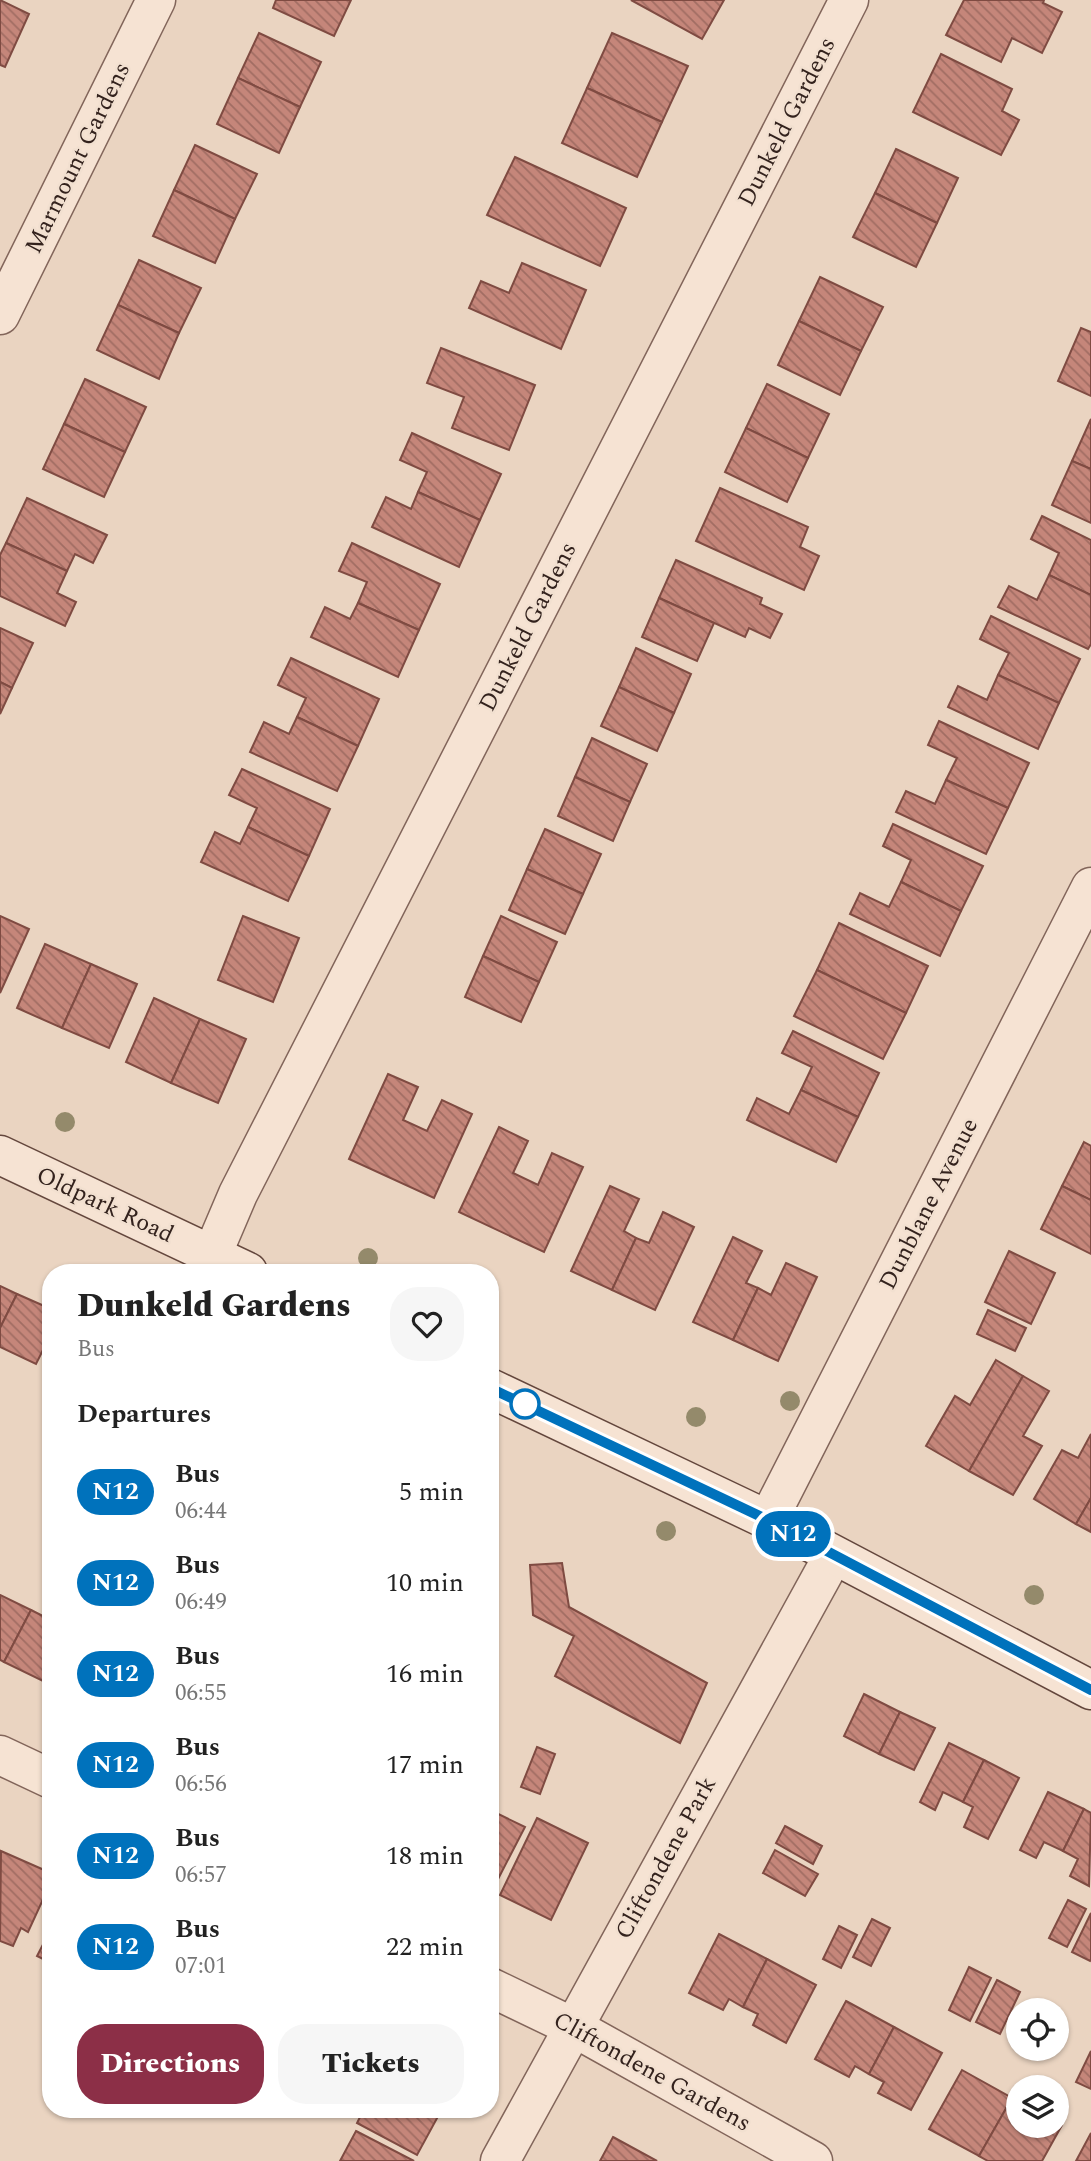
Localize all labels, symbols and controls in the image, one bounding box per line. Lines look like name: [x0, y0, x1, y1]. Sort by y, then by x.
street label: Dunkeld Gardens: [729, 31, 845, 213]
street label: Marmount Gardens: [16, 56, 140, 260]
street label: Dunkeld Gardens: [470, 536, 586, 718]
street label: Dunblane Avenue: [870, 1112, 988, 1296]
street label: Oldpark Road: [30, 1157, 180, 1253]
text: Dunkeld Gardens: [77, 1281, 351, 1331]
button: heart: [390, 1287, 464, 1361]
text: Bus: [77, 1332, 115, 1367]
unlabelled marker: [510, 1389, 540, 1419]
text: Departures: [77, 1394, 211, 1434]
text: Bus: [175, 1454, 220, 1494]
text: 5 min: [399, 1472, 464, 1512]
text: N12: [92, 1474, 139, 1510]
text: 06:44: [175, 1494, 227, 1529]
line badge: N12: [753, 1511, 833, 1557]
text: N12: [770, 1516, 816, 1552]
text: Bus: [175, 1545, 220, 1585]
text: 10 min: [386, 1563, 464, 1603]
text: N12: [92, 1565, 139, 1601]
text: 06:49: [175, 1585, 227, 1620]
text: Bus: [175, 1636, 220, 1676]
text: 16 min: [386, 1654, 464, 1694]
text: N12: [92, 1656, 139, 1692]
text: 06:55: [175, 1676, 227, 1711]
text: Bus: [175, 1727, 220, 1767]
text: 17 min: [386, 1745, 464, 1785]
text: N12: [92, 1747, 139, 1783]
text: 06:56: [175, 1767, 227, 1802]
street label: Cliftondene Park: [606, 1770, 726, 1946]
text: Bus: [175, 1818, 220, 1858]
text: 18 min: [386, 1836, 464, 1876]
text: N12: [92, 1838, 139, 1874]
text: 06:57: [175, 1858, 227, 1893]
text: Bus: [175, 1909, 220, 1949]
text: 22 min: [386, 1927, 464, 1967]
text: N12: [92, 1929, 139, 1965]
text: 07:01: [175, 1949, 227, 1984]
map controls: [1006, 1998, 1069, 2138]
button: locate: [1006, 1998, 1069, 2061]
street label: Cliftondene Gardens: [546, 2003, 758, 2141]
button: Directions: [77, 2024, 264, 2104]
button: Tickets: [278, 2024, 464, 2104]
button: layers: [1006, 2075, 1069, 2138]

